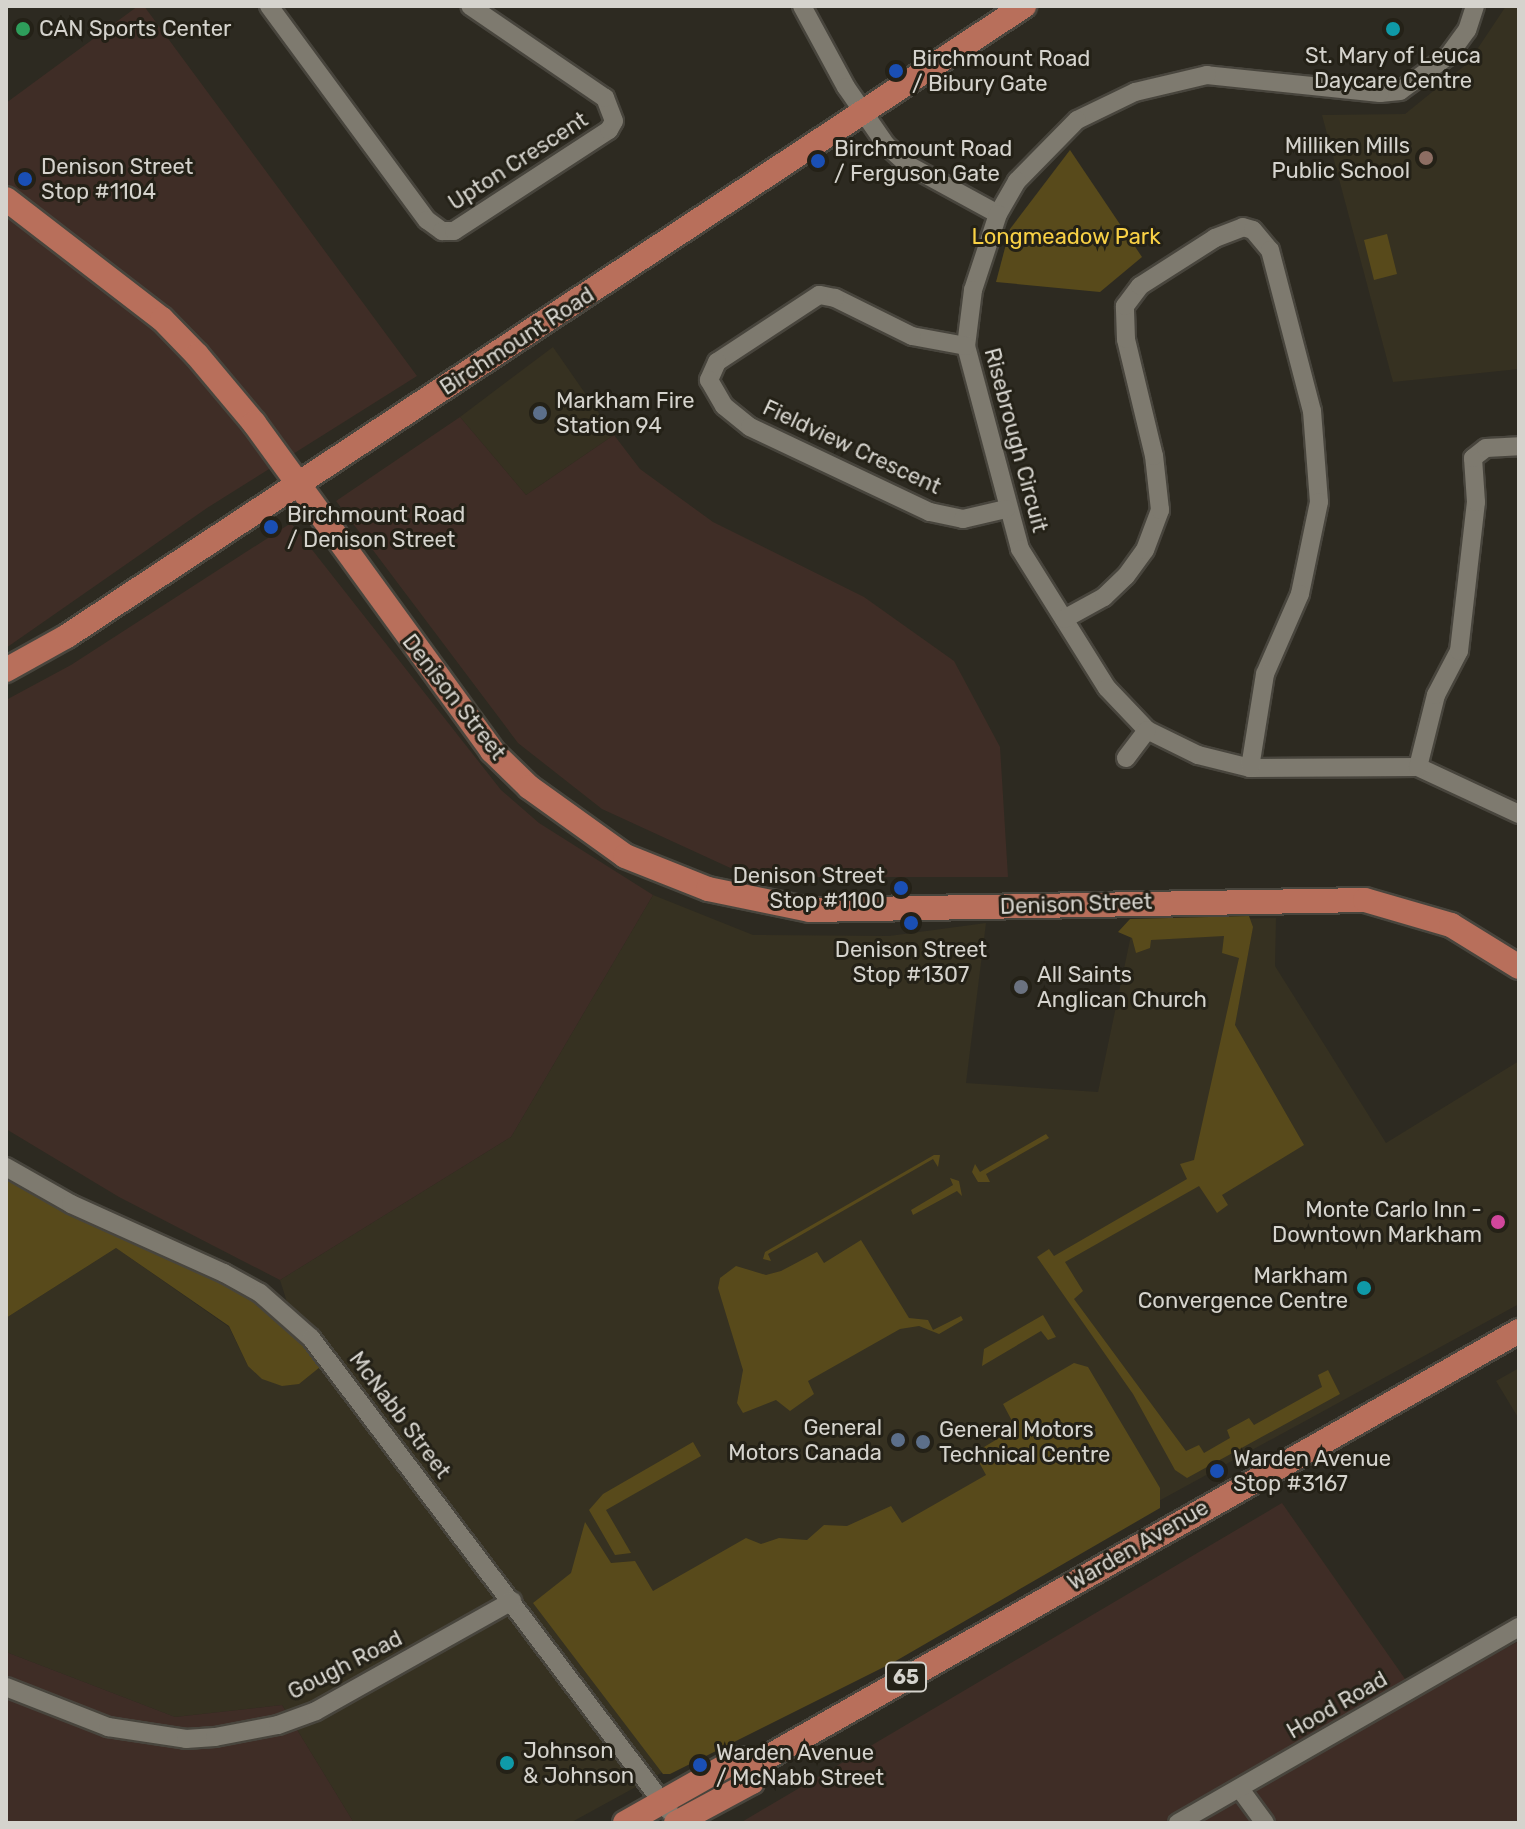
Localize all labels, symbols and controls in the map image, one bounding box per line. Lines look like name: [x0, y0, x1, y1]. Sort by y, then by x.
place label: CAN Sports Center: [39, 16, 231, 42]
marker: CAN Sports Center: [14, 20, 32, 38]
marker: St. Mary of Leuca Daycare Centre: [1384, 20, 1402, 38]
place label: St. Mary of Leuca Daycare Centre: [1304, 42, 1482, 94]
place label: Birchmount Road / Bibury Gate: [912, 45, 1090, 96]
marker: Birchmount Road / Bibury Gate: [887, 62, 905, 80]
street label: Upton Crescent: [443, 106, 593, 216]
place label: Milliken Mills Public School: [1272, 132, 1410, 184]
place label: Birchmount Road / Ferguson Gate: [834, 135, 1012, 186]
marker: Milliken Mills Public School: [1417, 149, 1435, 167]
marker: Birchmount Road / Ferguson Gate: [809, 152, 827, 170]
place label: Denison Street Stop #1104: [41, 153, 193, 204]
marker: Denison Street Stop #1104: [16, 170, 34, 188]
park label: Longmeadow Park: [971, 224, 1161, 250]
street label: Birchmount Road: [435, 281, 599, 401]
street label: Risebrough Circuit: [979, 345, 1053, 535]
place label: Markham Fire Station 94: [556, 387, 694, 438]
street label: Fieldview Crescent: [758, 394, 946, 500]
marker: Markham Fire Station 94: [531, 404, 549, 422]
place label: Birchmount Road / Denison Street: [287, 501, 465, 552]
marker: Birchmount Road / Denison Street: [262, 518, 280, 536]
street label: Denison Street: [397, 629, 511, 765]
place label: Denison Street Stop #1100: [733, 862, 885, 914]
marker: Denison Street Stop #1100: [892, 879, 910, 897]
street label: Denison Street: [999, 888, 1153, 920]
marker: Denison Street Stop #1307: [902, 914, 920, 932]
place label: Denison Street Stop #1307: [835, 936, 987, 988]
place label: All Saints Anglican Church: [1037, 961, 1207, 1012]
marker: All Saints Anglican Church: [1012, 978, 1030, 996]
place label: Monte Carlo Inn - Downtown Markham: [1272, 1196, 1482, 1248]
marker: Monte Carlo Inn - Downtown Markham: [1489, 1213, 1507, 1231]
place label: Markham Convergence Centre: [1138, 1262, 1348, 1314]
marker: Markham Convergence Centre: [1355, 1279, 1373, 1297]
street label: McNabb Street: [344, 1346, 456, 1484]
place label: General Motors Canada: [728, 1414, 882, 1466]
place label: General Motors Technical Centre: [939, 1416, 1110, 1468]
marker: General Motors Canada: [889, 1431, 907, 1449]
marker: General Motors Technical Centre: [914, 1433, 932, 1451]
place label: Warden Avenue Stop #3167: [1233, 1445, 1392, 1496]
marker: Warden Avenue Stop #3167: [1208, 1462, 1226, 1480]
street label: Warden Avenue: [1063, 1494, 1213, 1596]
street label: Gough Road: [283, 1625, 407, 1705]
road number: 65: [884, 1661, 928, 1693]
street label: Hood Road: [1282, 1666, 1392, 1744]
place label: Johnson & Johnson: [523, 1737, 634, 1788]
place label: Warden Avenue / McNabb Street: [716, 1739, 884, 1790]
marker: Johnson & Johnson: [498, 1754, 516, 1772]
marker: Warden Avenue / McNabb Street: [691, 1756, 709, 1774]

